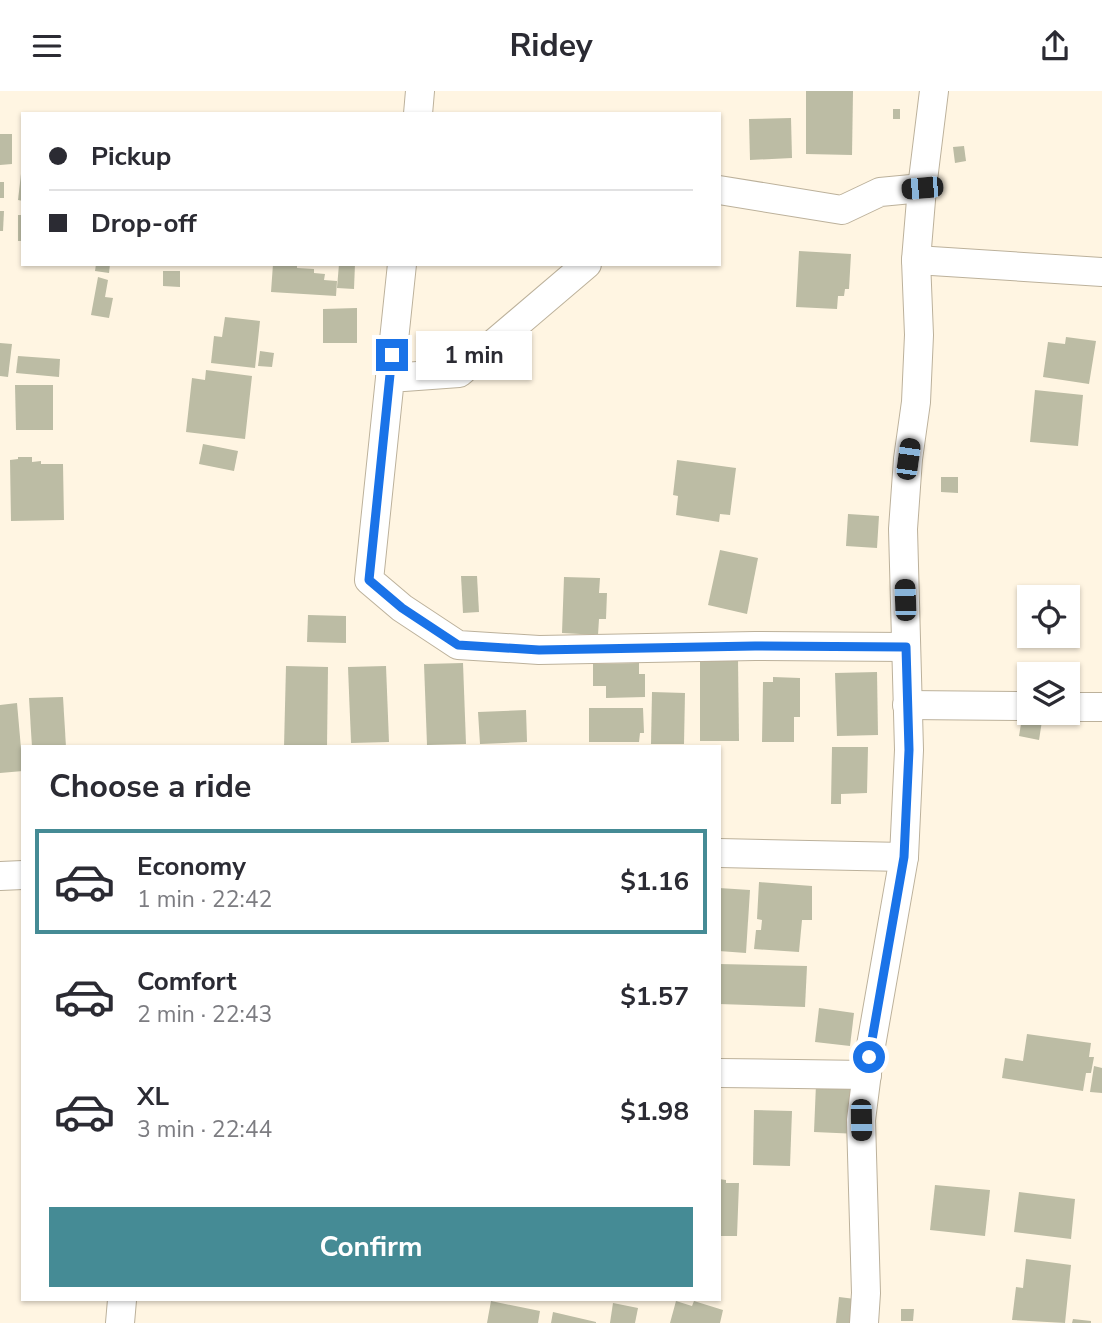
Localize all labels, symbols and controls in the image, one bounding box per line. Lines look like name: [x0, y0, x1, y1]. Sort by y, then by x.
text: Ridey: [509, 24, 593, 67]
icon: menu: [28, 27, 66, 65]
icon: share: [1036, 27, 1074, 65]
text: Pickup: [91, 139, 171, 174]
car: [901, 176, 944, 200]
text: Drop-off: [91, 206, 197, 241]
callout: 1 min: [416, 331, 532, 379]
route end: [376, 339, 408, 371]
text: 1 min: [444, 340, 504, 371]
car: [895, 437, 922, 481]
car: [894, 579, 917, 621]
map controls: [1017, 585, 1080, 725]
button: locate: [1017, 585, 1080, 648]
button: layers: [1017, 662, 1080, 725]
text: Choose a ride: [49, 765, 251, 808]
text: Economy: [137, 849, 246, 884]
icon: car: [53, 850, 116, 913]
text: $1.16: [620, 864, 689, 899]
text: 1 min · 22:42: [137, 884, 272, 915]
text: Comfort: [137, 964, 237, 999]
icon: car: [53, 965, 116, 1028]
text: $1.57: [620, 979, 689, 1014]
text: 2 min · 22:43: [137, 999, 272, 1030]
route start: [853, 1041, 885, 1073]
text: XL: [137, 1079, 169, 1114]
icon: car: [53, 1080, 116, 1143]
text: $1.98: [620, 1094, 689, 1129]
car: [851, 1099, 872, 1141]
text: 3 min · 22:44: [137, 1114, 272, 1145]
button: Confirm: [49, 1207, 693, 1287]

